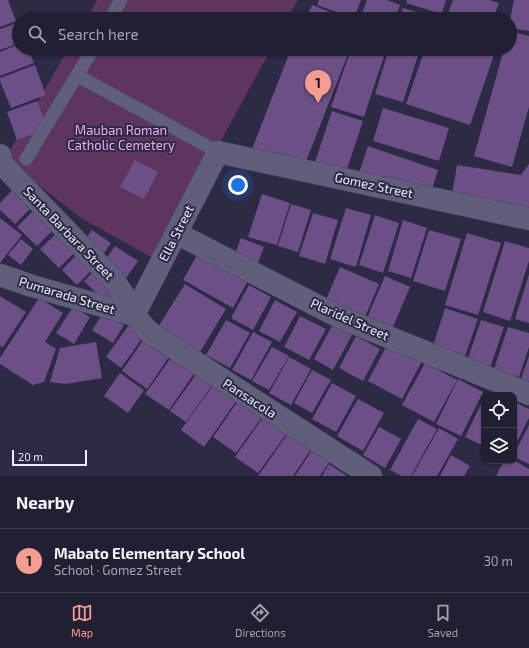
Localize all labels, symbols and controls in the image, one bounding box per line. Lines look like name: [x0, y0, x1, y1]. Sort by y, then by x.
search box: [12, 12, 517, 56]
icon: search: [26, 23, 48, 45]
text: Search here: [58, 25, 139, 43]
pin: 1: [305, 70, 331, 103]
park label: Mauban Roman Catholic Cemetery: [67, 122, 175, 153]
street label: Gomez Street: [333, 169, 415, 201]
your location: [228, 175, 248, 195]
street label: Santa Barbara Street: [20, 183, 118, 283]
street label: Ella Street: [155, 202, 197, 264]
street label: Pumarada Street: [17, 273, 117, 317]
street label: Plaridel Street: [308, 295, 392, 343]
street label: Pansacola: [220, 375, 280, 421]
map controls: [481, 392, 517, 464]
button: locate: [481, 392, 517, 428]
button: layers: [481, 428, 517, 464]
scale bar: [12, 448, 87, 467]
text: 20 m: [18, 450, 43, 463]
text: Nearby: [16, 492, 74, 512]
text: Mabato Elementary School: [54, 544, 245, 562]
text: 1: [26, 553, 32, 569]
text: 30 m: [484, 553, 513, 569]
text: School · Gomez Street: [54, 562, 182, 578]
tab: Map: [71, 602, 93, 639]
tab: Directions: [235, 602, 286, 639]
tab: Saved: [428, 602, 458, 639]

